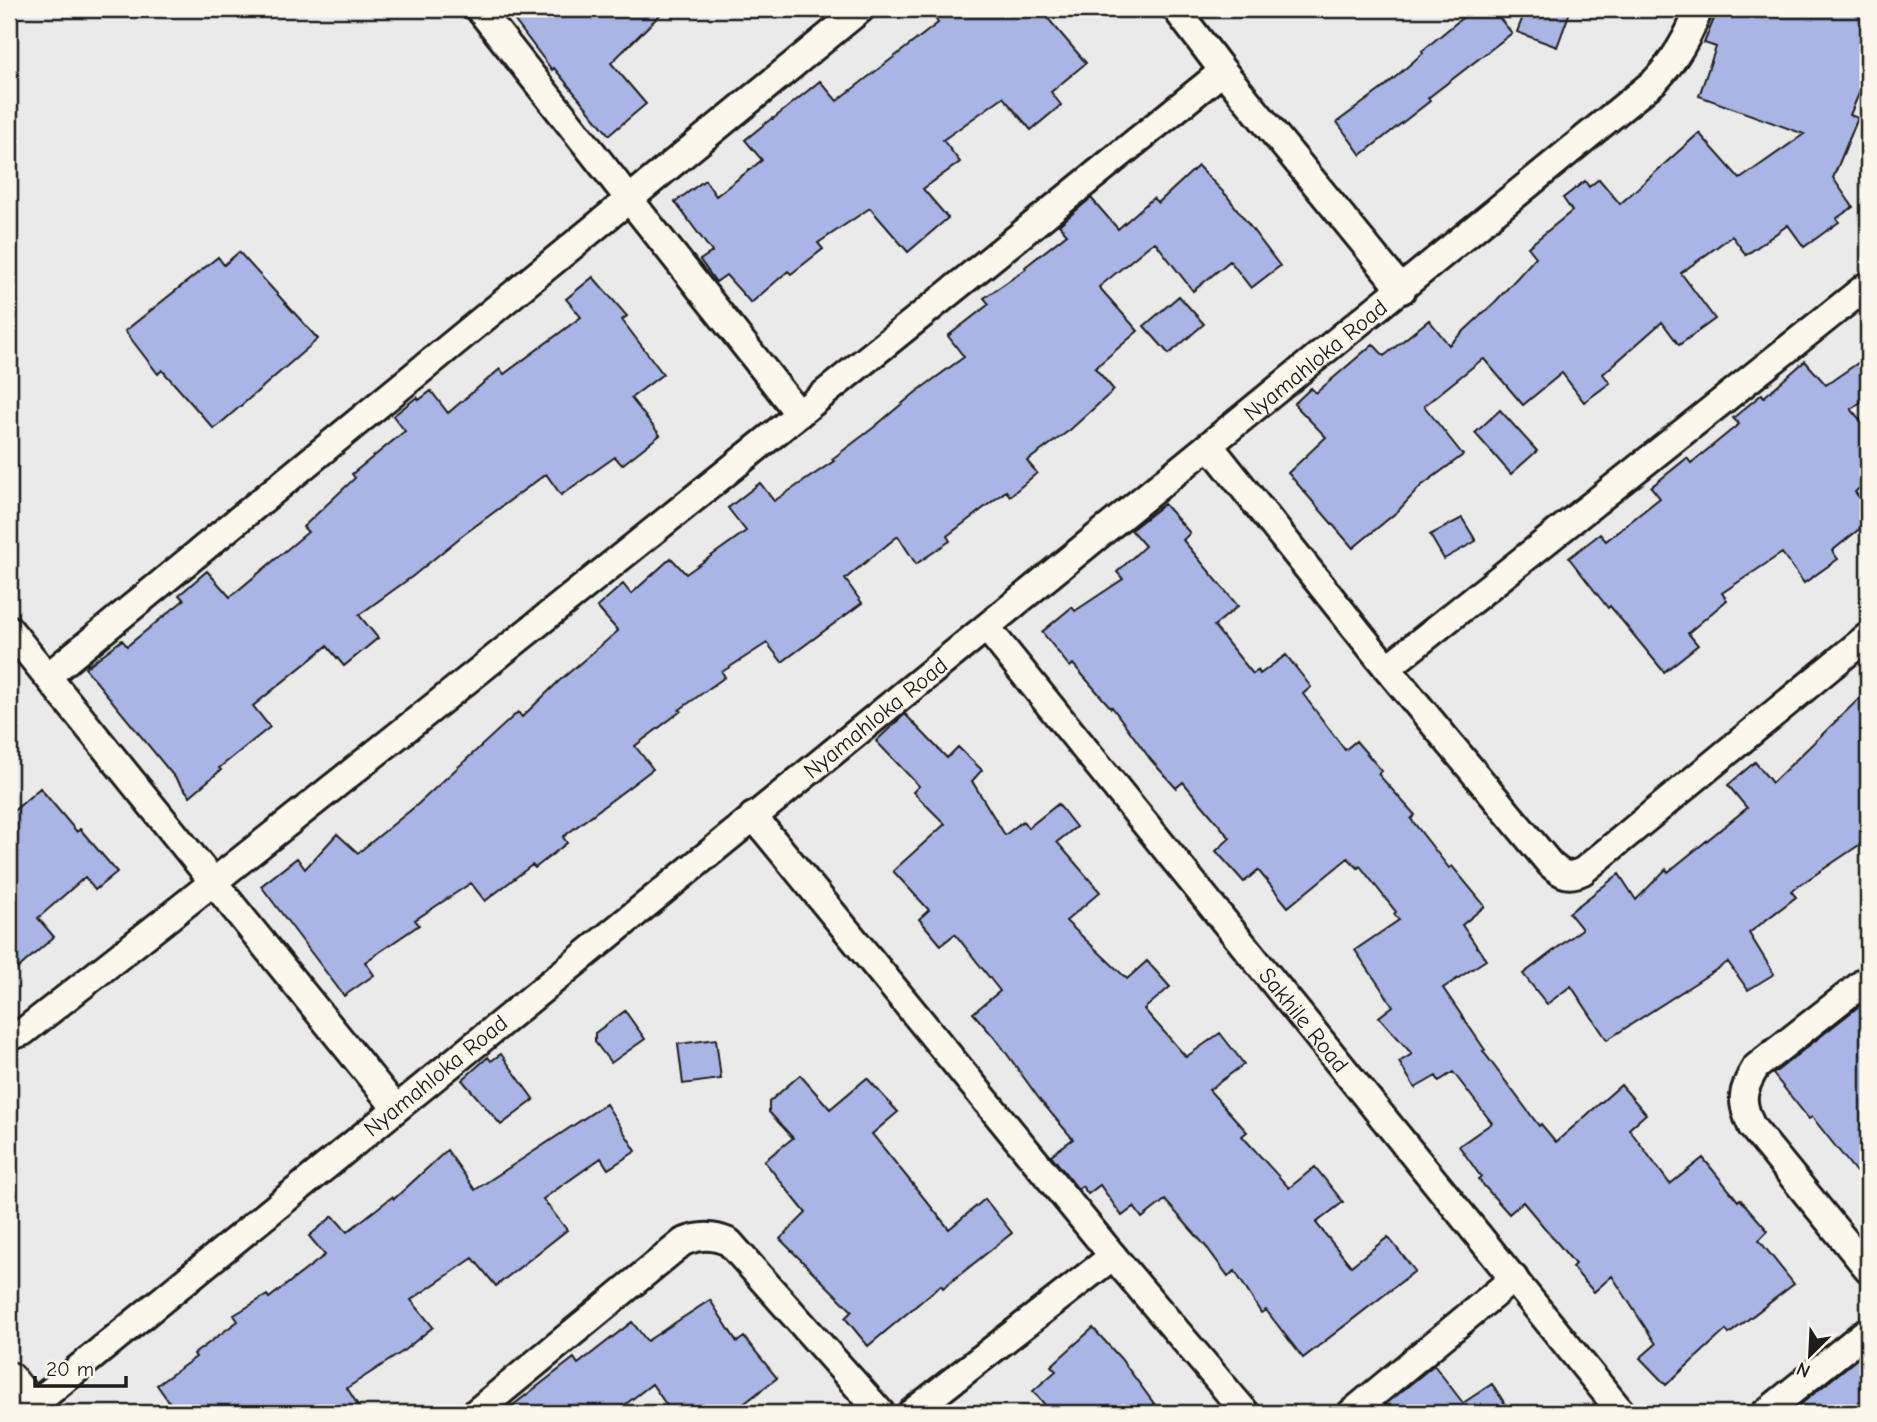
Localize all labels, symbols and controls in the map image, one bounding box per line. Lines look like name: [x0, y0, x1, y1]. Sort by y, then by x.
street label: Nyamahloka Road: [1238, 293, 1392, 426]
street label: Nyamahloka Road: [798, 651, 953, 784]
street label: Sakhile Road: [1253, 962, 1354, 1078]
street label: Nyamahloka Road: [358, 1009, 513, 1142]
north arrow: [1776, 1320, 1846, 1390]
scale bar: [35, 1345, 126, 1389]
text: 20 m: [46, 1357, 94, 1381]
text: N: [1793, 1357, 1814, 1382]

